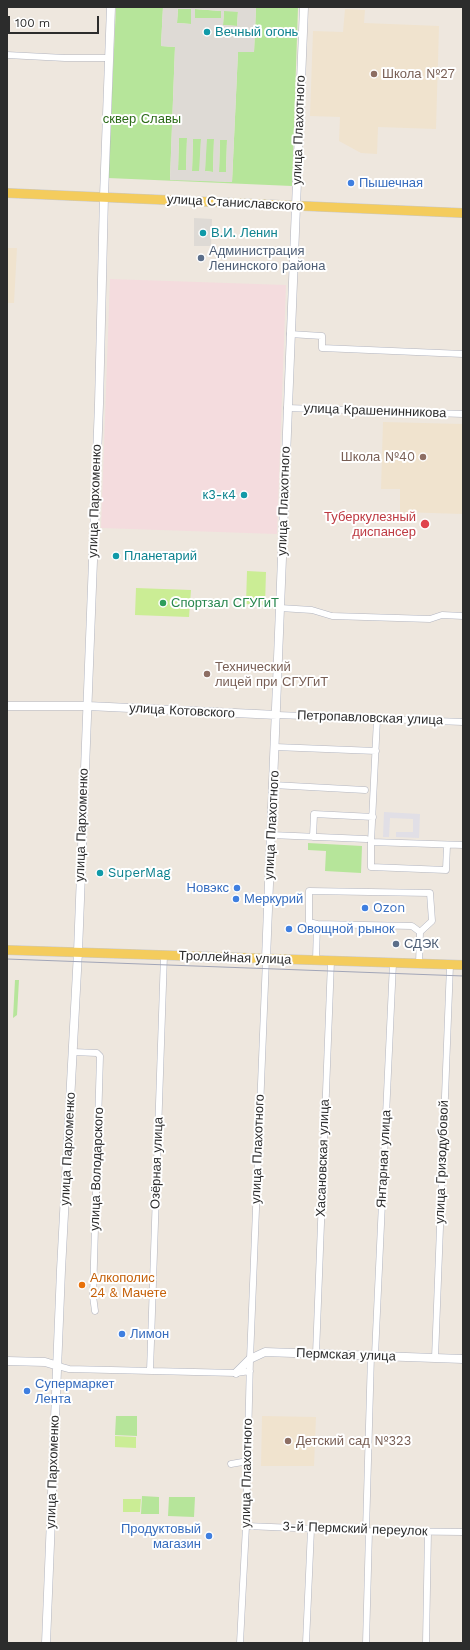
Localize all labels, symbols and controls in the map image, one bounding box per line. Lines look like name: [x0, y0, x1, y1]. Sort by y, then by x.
scale bar: [10, 8, 101, 34]
text: 100 m: [15, 16, 50, 30]
place label: Вечный огонь: [215, 24, 298, 40]
marker: Вечный огонь: [202, 27, 212, 37]
place label: Школа №27: [382, 66, 455, 82]
marker: Школа №27: [369, 69, 379, 79]
street label: улица Плахотного: [289, 75, 309, 185]
park label: сквер Славы: [103, 111, 181, 127]
place label: Пышечная: [359, 175, 423, 191]
marker: Пышечная: [346, 178, 356, 188]
street label: улица Станиславского: [167, 192, 303, 214]
place label: В.И. Ленин: [211, 225, 278, 241]
marker: В.И. Ленин: [198, 228, 208, 238]
place label: Администрация Ленинского района: [209, 243, 325, 274]
marker: Администрация Ленинского района: [196, 253, 206, 263]
street label: улица Крашенинникова: [303, 401, 447, 421]
street label: улица Пархоменко: [85, 444, 105, 558]
street label: улица Плахотного: [274, 446, 294, 556]
place label: Школа №40: [341, 449, 415, 465]
marker: Школа №40: [418, 452, 428, 462]
place label: к3-к4: [202, 487, 236, 503]
marker: к3-к4: [239, 490, 249, 500]
place label: Туберкулезный диспансер: [324, 509, 416, 540]
marker: Туберкулезный диспансер: [419, 518, 431, 530]
place label: Планетарий: [124, 548, 197, 564]
marker: Планетарий: [111, 551, 121, 561]
place label: Спортзал СГУГиТ: [171, 595, 279, 611]
marker: Спортзал СГУГиТ: [158, 598, 168, 608]
place label: Технический лицей при СГУГиТ: [215, 659, 328, 690]
marker: Технический лицей при СГУГиТ: [202, 669, 212, 679]
street label: улица Котовского: [129, 700, 235, 722]
street label: Петропавловская улица: [297, 708, 443, 728]
street label: улица Пархоменко: [72, 768, 92, 882]
street label: улица Плахотного: [261, 770, 283, 880]
place label: SuperMag: [108, 865, 170, 881]
marker: SuperMag: [95, 868, 105, 878]
place label: Новэкс: [187, 880, 229, 896]
marker: Новэкс: [232, 883, 242, 893]
place label: Меркурий: [244, 891, 303, 907]
marker: Меркурий: [231, 894, 241, 904]
place label: Ozon: [373, 900, 405, 916]
marker: Ozon: [360, 903, 370, 913]
place label: Овощной рынок: [297, 921, 395, 937]
marker: Овощной рынок: [284, 924, 294, 934]
place label: СДЭК: [404, 936, 439, 952]
marker: СДЭК: [391, 939, 401, 949]
street label: Троллейная улица: [178, 948, 292, 968]
street label: улица Пархоменко: [57, 1092, 79, 1206]
street label: улица Плахотного: [248, 1094, 268, 1204]
street label: Хасановская улица: [313, 1099, 333, 1217]
street label: улица Гризодубовой: [432, 1100, 452, 1224]
street label: улица Володарского: [87, 1107, 107, 1231]
street label: Янтарная улица: [374, 1109, 394, 1209]
street label: Озёрная улица: [148, 1117, 166, 1209]
place label: Алкополис 24 & Мачете: [90, 1270, 167, 1301]
marker: Алкополис 24 & Мачете: [77, 1280, 87, 1290]
place label: Лимон: [130, 1326, 169, 1342]
marker: Лимон: [117, 1329, 127, 1339]
street label: Пермская улица: [296, 1345, 396, 1365]
place label: Супермаркет Лента: [35, 1376, 114, 1407]
marker: Супермаркет Лента: [22, 1386, 32, 1396]
street label: улица Пархоменко: [43, 1415, 63, 1529]
street label: улица Плахотного: [238, 1418, 256, 1528]
place label: Детский сад №323: [296, 1433, 411, 1449]
marker: Детский сад №323: [283, 1436, 293, 1446]
street label: 3-й Пермский переулок: [282, 1519, 428, 1539]
place label: Продуктовый магазин: [121, 1521, 201, 1552]
marker: Продуктовый магазин: [204, 1531, 214, 1541]

